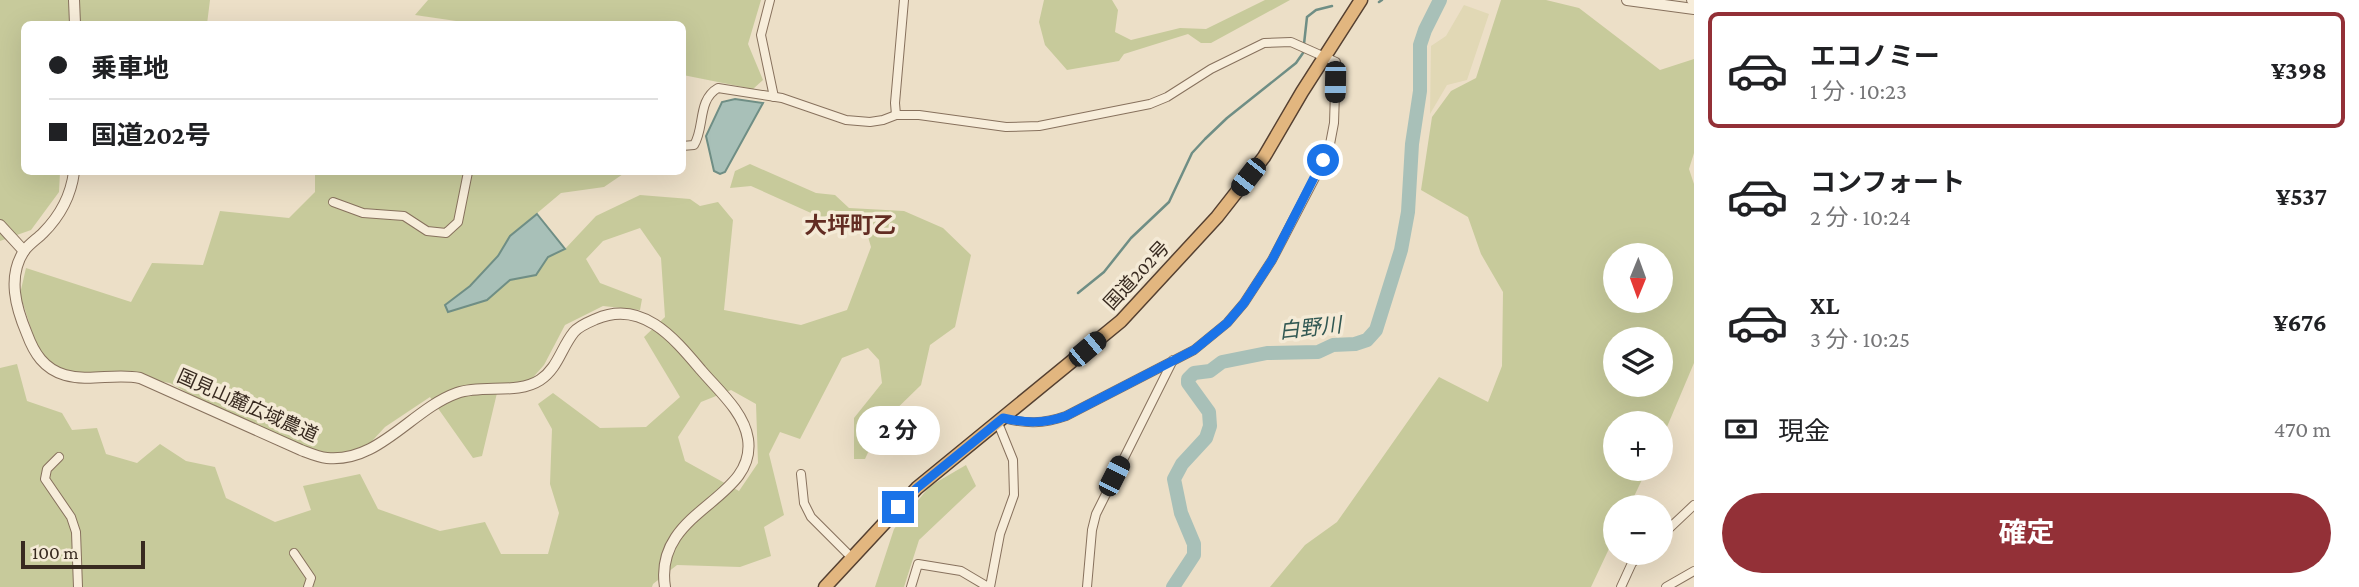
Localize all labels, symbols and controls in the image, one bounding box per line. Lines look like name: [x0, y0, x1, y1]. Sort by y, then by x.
icon: car: [1726, 39, 1789, 102]
text: エコノミー: [1810, 42, 1940, 71]
text: 乗車地: [91, 54, 169, 83]
text: ¥398: [2271, 56, 2327, 85]
car: [1325, 61, 1346, 103]
text: 1 分 · 10:23: [1810, 78, 1907, 104]
text: 国道202号: [91, 121, 211, 150]
route start: [1307, 144, 1339, 176]
car: [1227, 154, 1270, 200]
icon: car: [1726, 165, 1789, 228]
text: コンフォート: [1810, 168, 1965, 197]
text: ¥537: [2276, 182, 2327, 211]
text: 2 分 · 10:24: [1810, 204, 1911, 230]
district label: 大坪町乙: [804, 212, 896, 238]
street label: 国道202号: [1099, 237, 1173, 314]
north arrow: [1603, 243, 1673, 313]
map controls: [1603, 243, 1673, 565]
icon: car: [1726, 291, 1789, 354]
text: XL: [1810, 291, 1839, 320]
text: ¥676: [2273, 308, 2327, 337]
water label: 白野川: [1277, 313, 1345, 343]
text: 3 分 · 10:25: [1810, 326, 1910, 352]
car: [1065, 327, 1110, 371]
button: layers: [1603, 327, 1673, 397]
street label: 国見山麓広域農道: [174, 365, 322, 446]
callout: 2 分: [856, 406, 940, 454]
icon: cash: [1722, 410, 1760, 448]
button: +: [1603, 411, 1673, 481]
text: 470 m: [2274, 416, 2331, 442]
text: 2 分: [878, 417, 918, 443]
text: 現金: [1778, 417, 1830, 446]
car: [1096, 453, 1133, 499]
route end: [882, 491, 914, 523]
button: 確定: [1722, 493, 2331, 573]
button: −: [1603, 495, 1673, 565]
scale bar: [21, 538, 145, 570]
text: 100 m: [32, 542, 79, 563]

